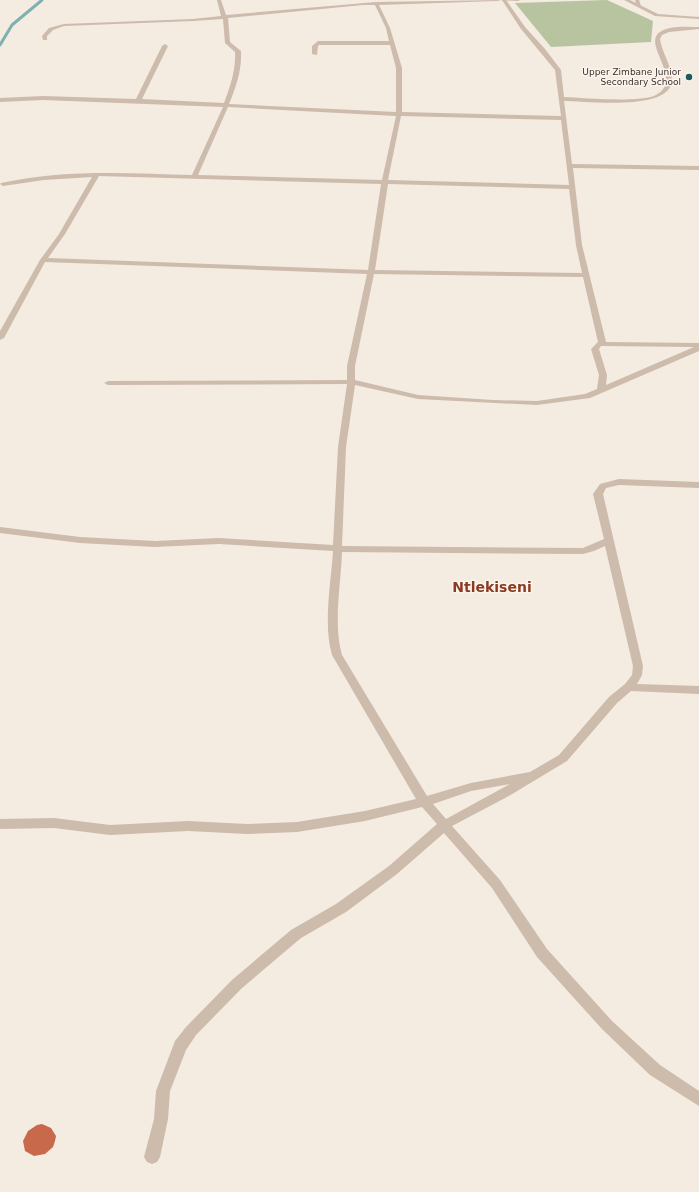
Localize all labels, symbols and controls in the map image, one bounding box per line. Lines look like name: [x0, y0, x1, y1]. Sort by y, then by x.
place label: Upper Zimbane Junior Secondary School: [582, 67, 681, 87]
marker: Upper Zimbane Junior Secondary School: [684, 72, 694, 82]
district label: Ntlekiseni: [452, 579, 532, 595]

